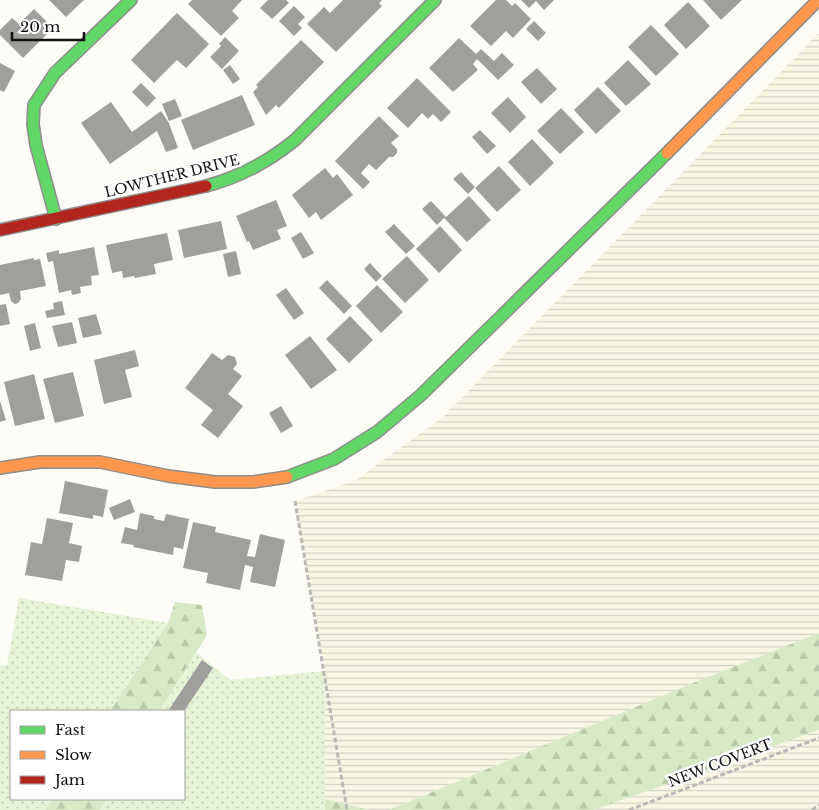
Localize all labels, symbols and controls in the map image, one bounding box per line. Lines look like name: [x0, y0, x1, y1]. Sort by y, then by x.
scale bar: [12, 10, 85, 42]
text: 20 m: [20, 17, 60, 36]
street label: LOWTHER DRIVE: [103, 151, 241, 201]
legend: [10, 710, 185, 800]
text: Fast: [55, 720, 86, 739]
street label: NEW COVERT: [665, 735, 775, 791]
text: Slow: [55, 745, 92, 764]
text: Jam: [53, 770, 85, 789]

